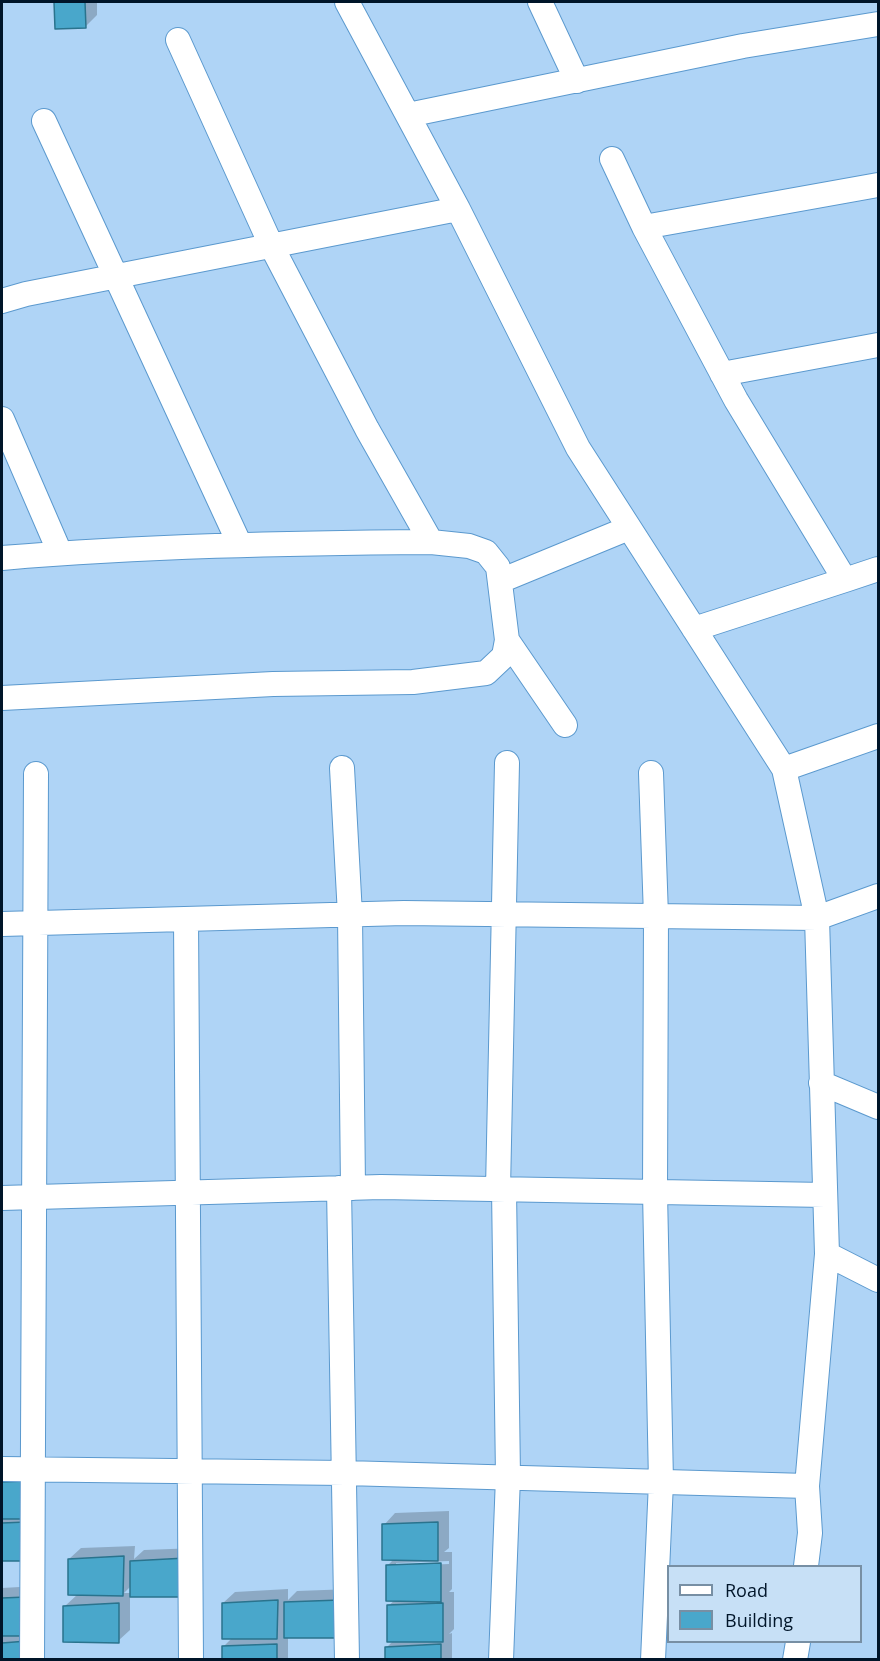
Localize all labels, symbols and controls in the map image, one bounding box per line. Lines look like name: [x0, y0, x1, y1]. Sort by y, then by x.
legend: [667, 1565, 862, 1643]
text: Road: [725, 1578, 768, 1602]
text: Building: [725, 1608, 793, 1632]

